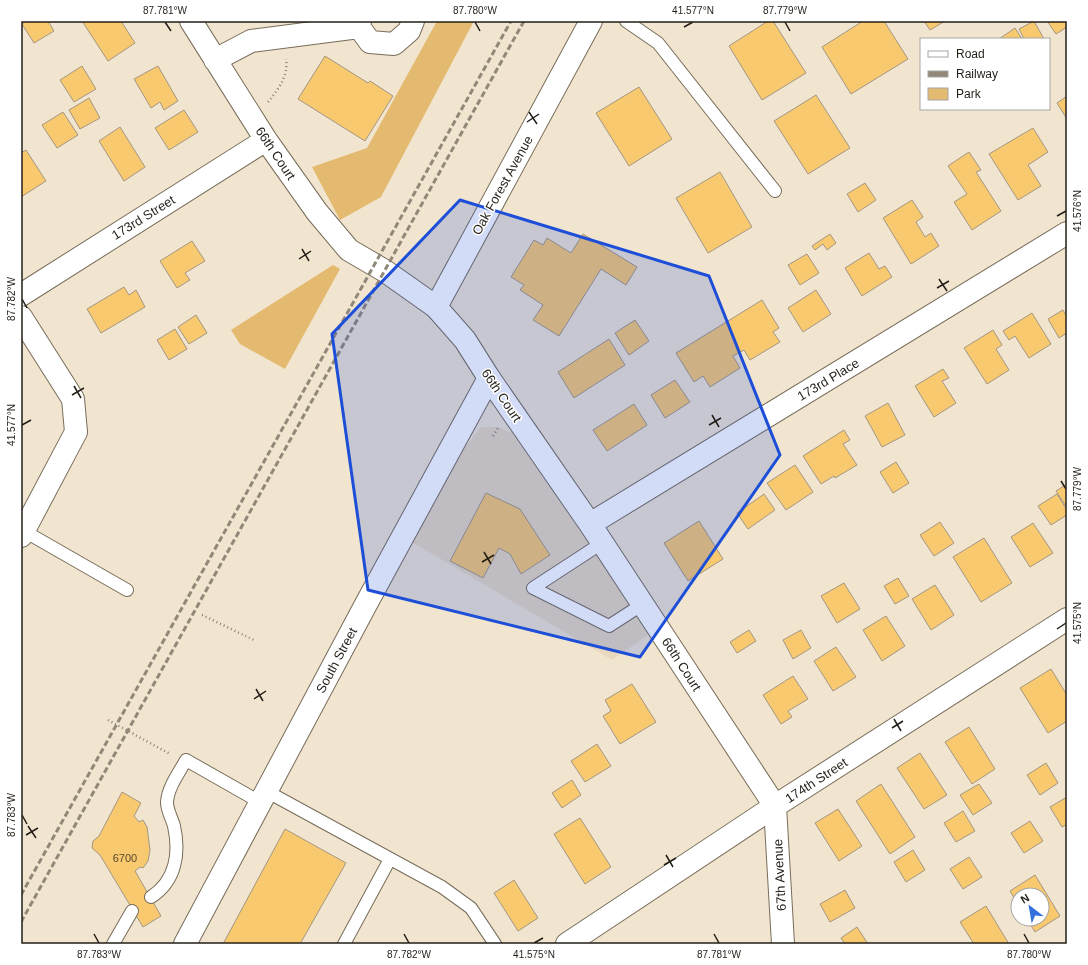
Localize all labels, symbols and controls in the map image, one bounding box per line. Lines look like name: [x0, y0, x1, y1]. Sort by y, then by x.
text: 87.781°W: [143, 5, 188, 16]
text: 87.780°W: [453, 5, 498, 16]
text: 41.577°N: [672, 5, 714, 16]
text: 87.779°W: [763, 5, 808, 16]
legend: [920, 38, 1050, 110]
text: Road: [956, 47, 985, 61]
text: Railway: [956, 67, 998, 81]
text: Park: [956, 87, 982, 101]
street label: 66th Court: [252, 124, 299, 183]
street label: Oak Forest Avenue: [469, 133, 536, 237]
text: 41.576°N: [1072, 190, 1083, 232]
street label: 173rd Street: [109, 192, 178, 243]
text: 87.782°W: [6, 276, 17, 321]
street label: 173rd Place: [795, 355, 862, 404]
street label: 66th Court: [478, 366, 525, 425]
text: 41.577°N: [6, 404, 17, 446]
text: 87.779°W: [1072, 466, 1083, 511]
text: 41.575°N: [1072, 602, 1083, 644]
street label: South Street: [313, 624, 360, 696]
street label: 66th Court: [659, 635, 705, 694]
street label: 174th Street: [782, 755, 850, 806]
text: 87.783°W: [6, 792, 17, 837]
street label: 67th Avenue: [770, 839, 789, 911]
house number: 6700: [113, 852, 137, 864]
north arrow: [1010, 887, 1050, 927]
text: N: [1018, 891, 1031, 906]
text: 87.783°W: [77, 949, 122, 960]
text: 87.782°W: [387, 949, 432, 960]
text: 41.575°N: [513, 949, 555, 960]
text: 87.781°W: [697, 949, 742, 960]
text: 87.780°W: [1007, 949, 1052, 960]

